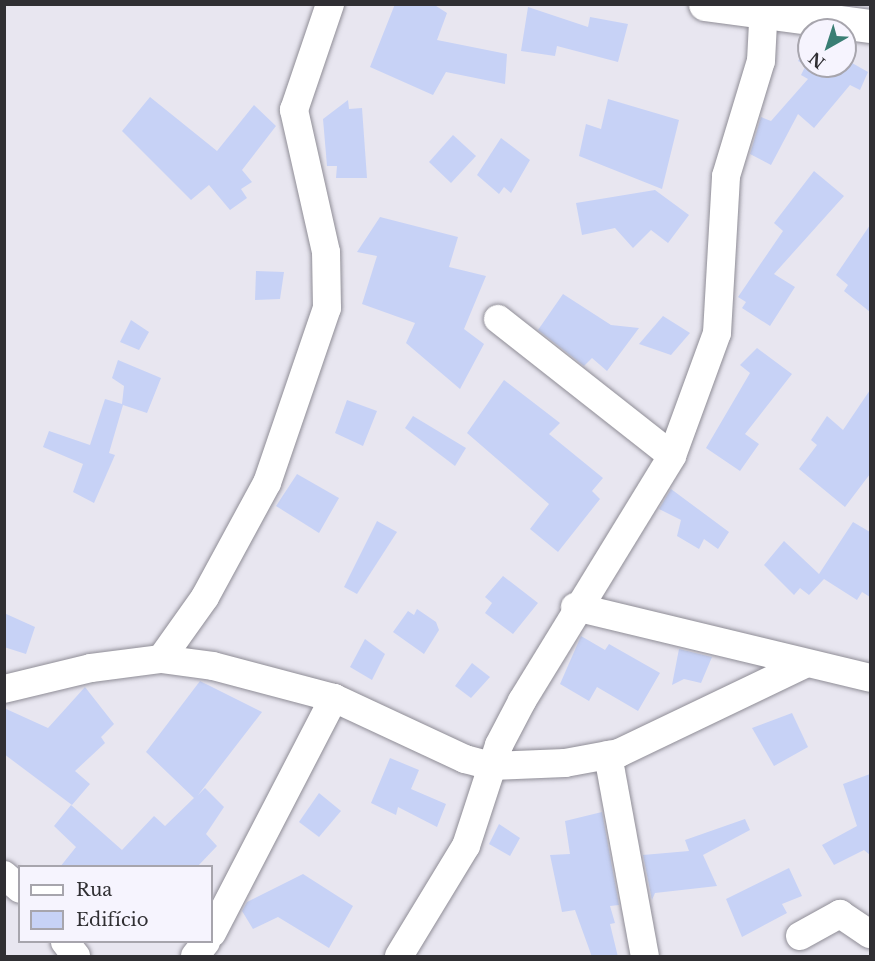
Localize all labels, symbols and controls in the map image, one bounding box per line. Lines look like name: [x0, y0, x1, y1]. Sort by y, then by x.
north arrow: [797, 18, 857, 78]
text: N: [805, 48, 829, 73]
legend: [18, 865, 213, 943]
text: Rua: [76, 879, 112, 901]
text: Edifício: [76, 909, 149, 931]

